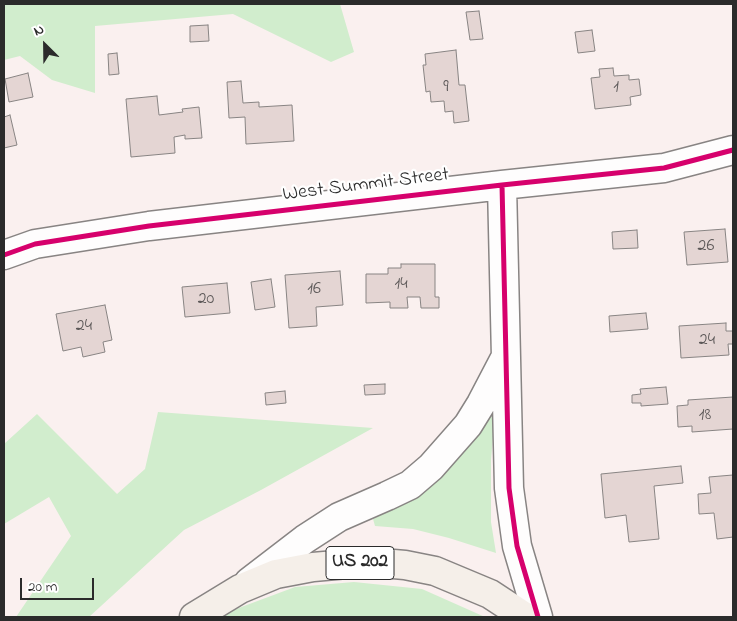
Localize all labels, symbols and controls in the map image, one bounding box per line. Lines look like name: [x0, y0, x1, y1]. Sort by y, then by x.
text: N: [30, 19, 47, 42]
north arrow: [20, 20, 70, 70]
house number: 9: [443, 77, 449, 99]
house number: 1: [613, 77, 619, 99]
street label: West Summit Street: [281, 164, 451, 208]
house number: 26: [698, 236, 714, 258]
house number: 14: [394, 274, 408, 296]
house number: 16: [307, 279, 321, 301]
house number: 20: [198, 289, 214, 311]
house number: 24: [76, 316, 92, 338]
house number: 24: [699, 330, 715, 352]
house number: 18: [699, 405, 711, 427]
road number: US 202: [326, 546, 394, 580]
scale bar: [22, 568, 96, 600]
text: 20 m: [28, 576, 57, 598]

